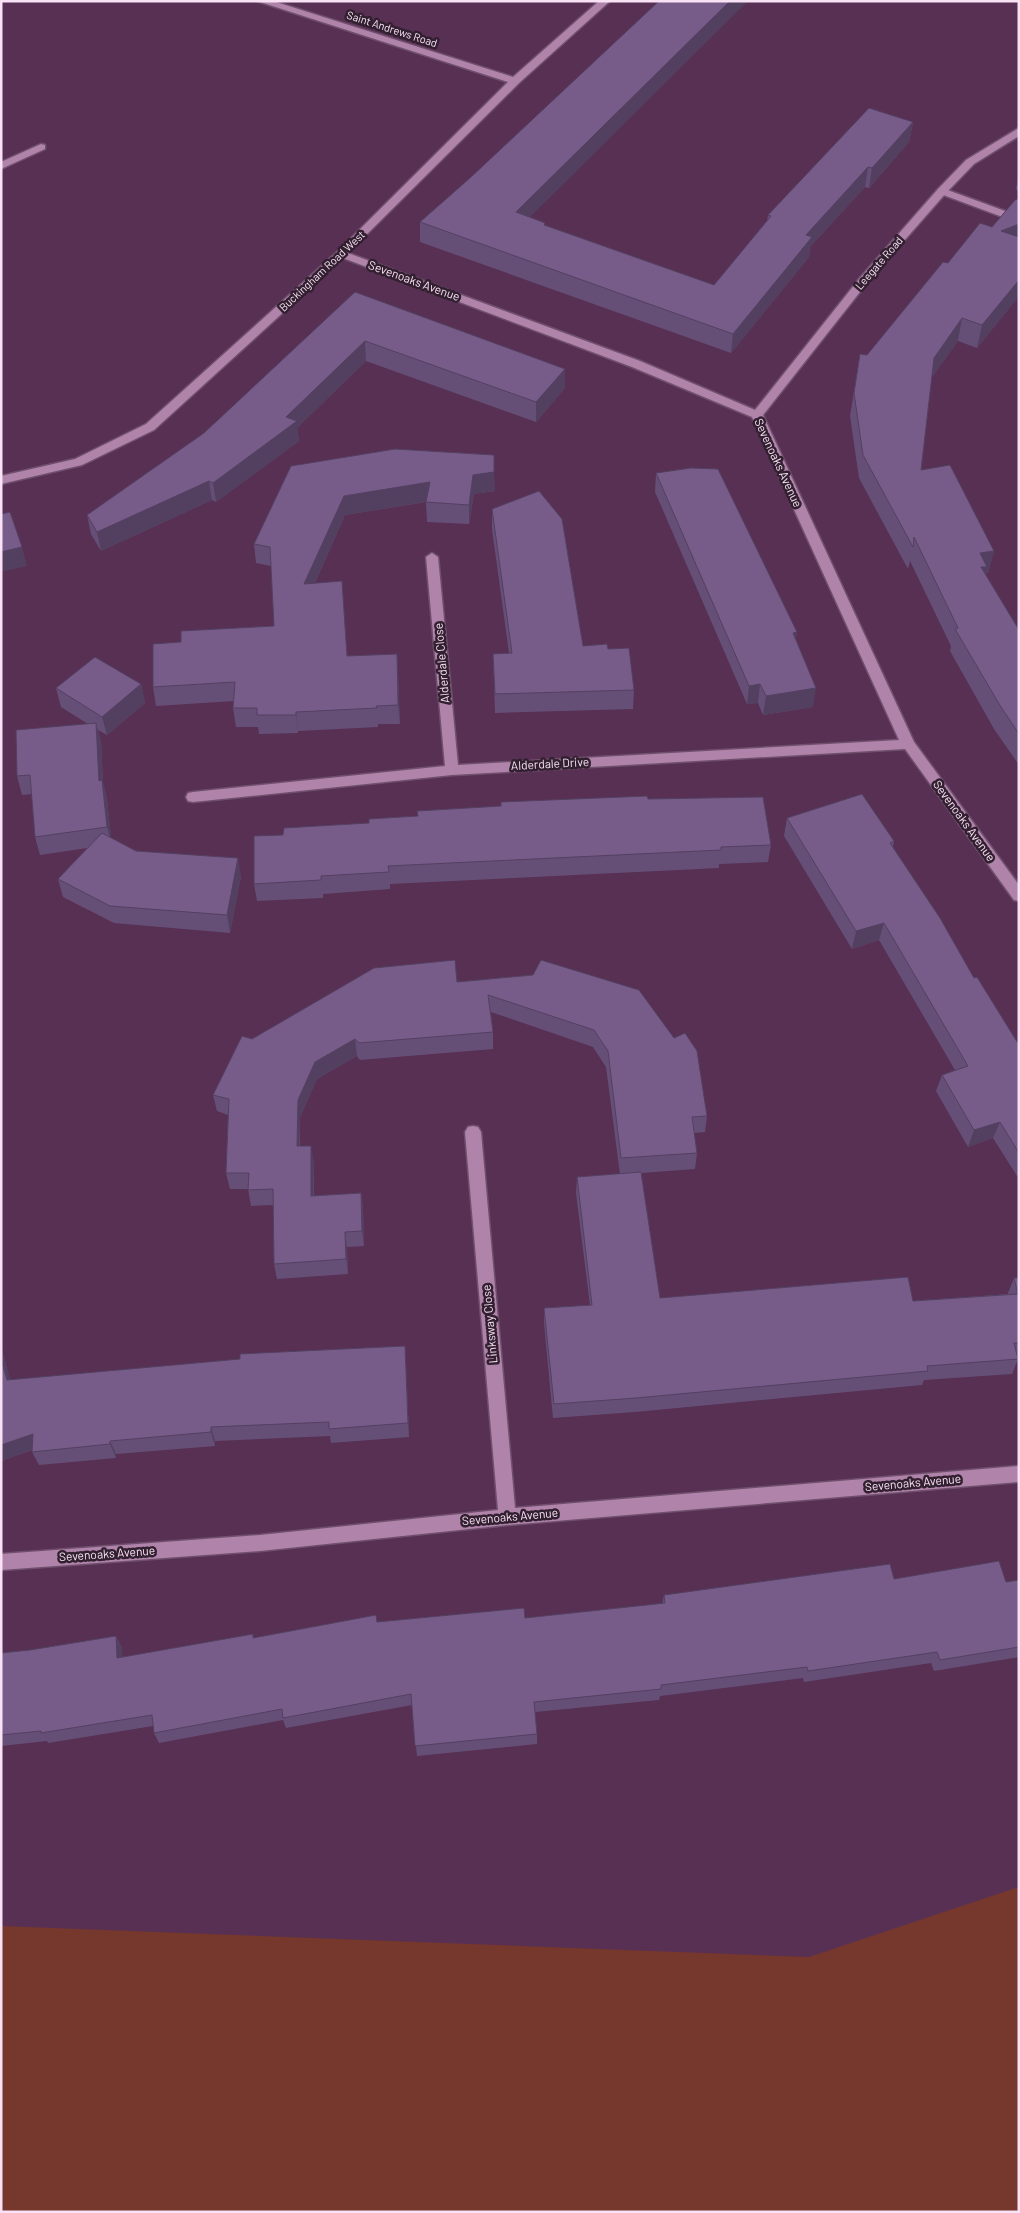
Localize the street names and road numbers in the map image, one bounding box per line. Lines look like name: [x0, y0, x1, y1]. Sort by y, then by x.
street label: Saint Andrews Road: [345, 8, 439, 49]
street label: Buckingham Road West: [276, 228, 367, 314]
street label: Leegate Road: [852, 234, 905, 292]
street label: Sevenoaks Avenue: [367, 257, 462, 303]
street label: Sevenoaks Avenue: [752, 416, 806, 509]
street label: Alderdale Close: [431, 622, 451, 704]
street label: Alderdale Drive: [510, 754, 589, 772]
street label: Sevenoaks Avenue: [931, 777, 999, 864]
street label: Linksway Close: [479, 1284, 499, 1364]
street label: Sevenoaks Avenue: [864, 1471, 962, 1493]
street label: Sevenoaks Avenue: [461, 1505, 559, 1527]
street label: Sevenoaks Avenue: [58, 1543, 156, 1563]

